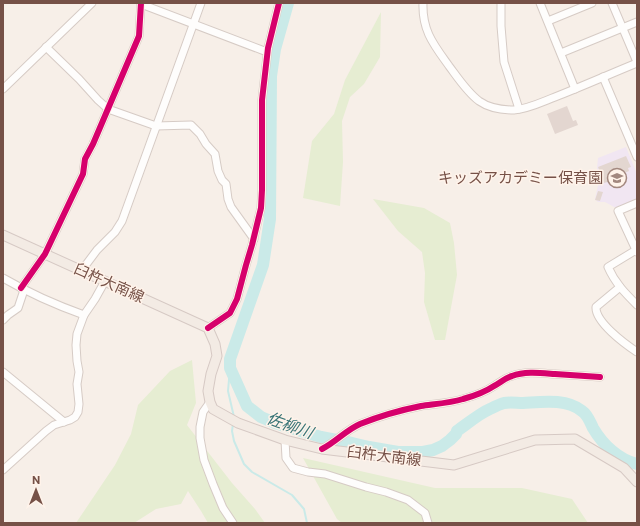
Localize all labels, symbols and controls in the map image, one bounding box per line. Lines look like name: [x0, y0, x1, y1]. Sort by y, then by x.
school or university icon: キッズアカデミー保育園: [606, 167, 628, 189]
place label: キッズアカデミー保育園: [438, 168, 603, 186]
street label: 臼杵大南線: [71, 259, 147, 306]
water label: 佐柳川: [264, 407, 318, 442]
street label: 臼杵大南線: [346, 442, 422, 469]
north arrow: [16, 470, 56, 510]
text: N: [32, 473, 40, 486]

